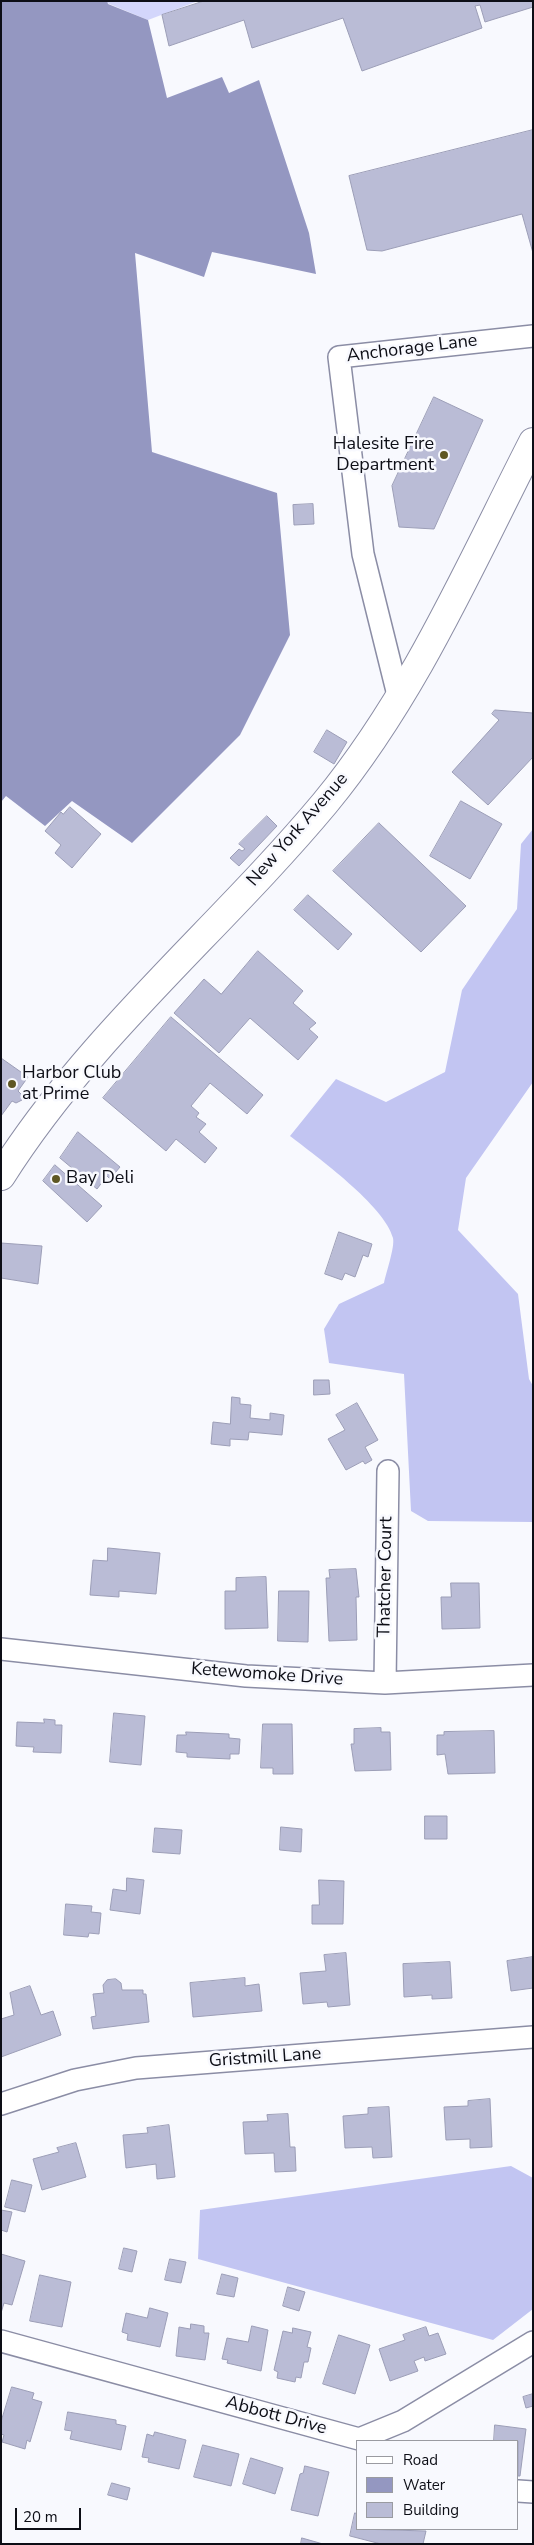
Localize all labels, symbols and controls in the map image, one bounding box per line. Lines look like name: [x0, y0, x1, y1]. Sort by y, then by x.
street label: Anchorage Lane: [345, 330, 479, 368]
place label: Halesite Fire Department: [333, 434, 434, 476]
marker: Halesite Fire Department: [438, 449, 450, 461]
street label: New York Avenue: [243, 769, 353, 891]
place label: Harbor Club at Prime: [22, 1063, 121, 1106]
marker: Harbor Club at Prime: [6, 1078, 18, 1090]
place label: Bay Deli: [66, 1168, 134, 1190]
marker: Bay Deli: [50, 1173, 62, 1185]
street label: Thatcher Court: [374, 1516, 398, 1638]
street label: Ketewomoke Drive: [190, 1659, 344, 1691]
street label: Gristmill Lane: [208, 2043, 322, 2073]
street label: Abbott Drive: [223, 2392, 329, 2440]
legend: [356, 2440, 519, 2530]
text: Road: [403, 2450, 438, 2470]
text: Water: [403, 2475, 445, 2495]
scale bar: [18, 2498, 84, 2530]
text: Building: [403, 2500, 459, 2520]
text: 20 m: [23, 2507, 58, 2527]

